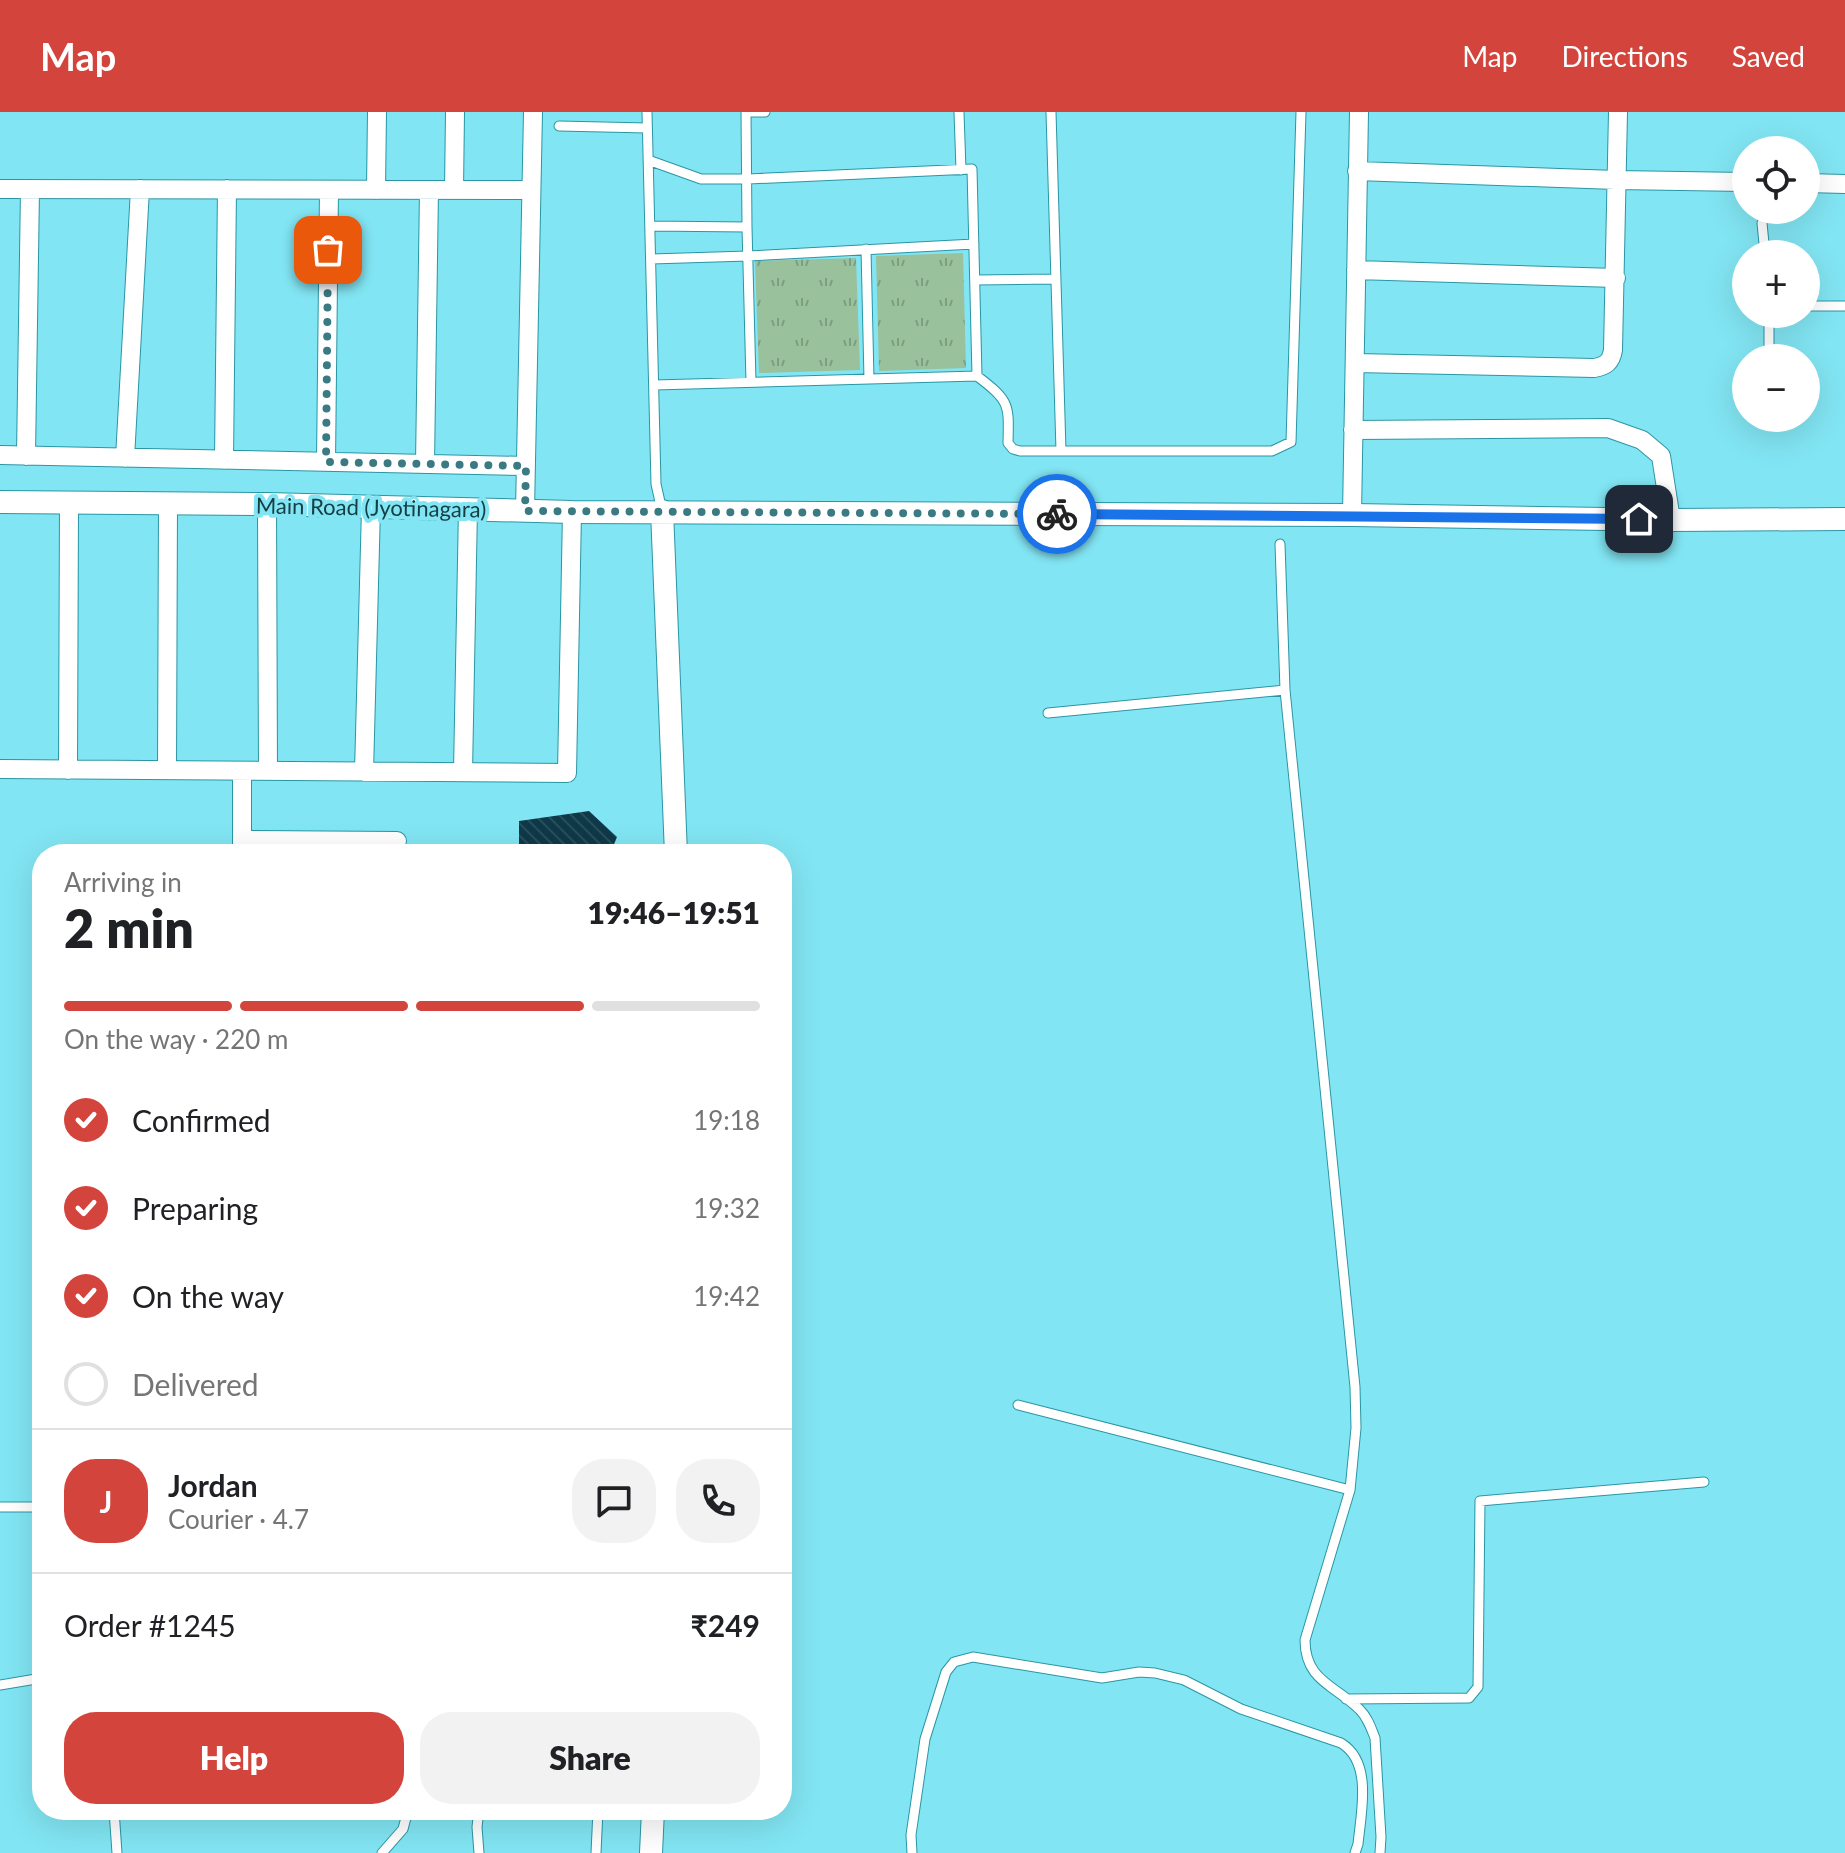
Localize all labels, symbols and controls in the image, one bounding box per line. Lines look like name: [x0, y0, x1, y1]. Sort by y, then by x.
text: Map: [40, 33, 116, 79]
text: Map: [1462, 39, 1517, 73]
text: Directions: [1561, 39, 1688, 73]
text: Saved: [1732, 39, 1805, 73]
map controls: [1732, 136, 1820, 432]
button: locate: [1732, 136, 1820, 224]
pin: [294, 216, 362, 284]
icon: bag: [306, 228, 350, 272]
button: +: [1732, 240, 1820, 328]
button: −: [1732, 344, 1820, 432]
courier: [1017, 474, 1097, 554]
pin: [1605, 485, 1673, 553]
street label: Main Road (Jyotinagara): [256, 491, 486, 523]
icon: bike: [1035, 492, 1079, 536]
icon: home: [1617, 497, 1661, 541]
text: Arriving in: [64, 866, 182, 898]
text: 19:46–19:51: [587, 894, 760, 930]
text: 2 min: [64, 897, 194, 959]
text: On the way · 220 m: [64, 1023, 288, 1055]
icon: check: [64, 1098, 108, 1142]
text: Confirmed: [132, 1102, 271, 1138]
text: 19:18: [693, 1104, 760, 1136]
icon: check: [64, 1186, 108, 1230]
text: Preparing: [132, 1190, 258, 1226]
text: 19:32: [693, 1192, 760, 1224]
icon: check: [64, 1274, 108, 1318]
text: On the way: [132, 1278, 284, 1314]
text: 19:42: [693, 1280, 760, 1312]
text: Delivered: [132, 1366, 259, 1402]
button: chat: [572, 1459, 656, 1543]
button: phone: [676, 1459, 760, 1543]
text: Jordan: [168, 1467, 258, 1503]
text: J: [100, 1483, 112, 1519]
text: Courier · 4.7: [168, 1503, 309, 1535]
text: Order #1245: [64, 1607, 236, 1643]
text: ₹249: [690, 1607, 760, 1643]
button: Help: [64, 1712, 404, 1804]
button: Share: [420, 1712, 760, 1804]

